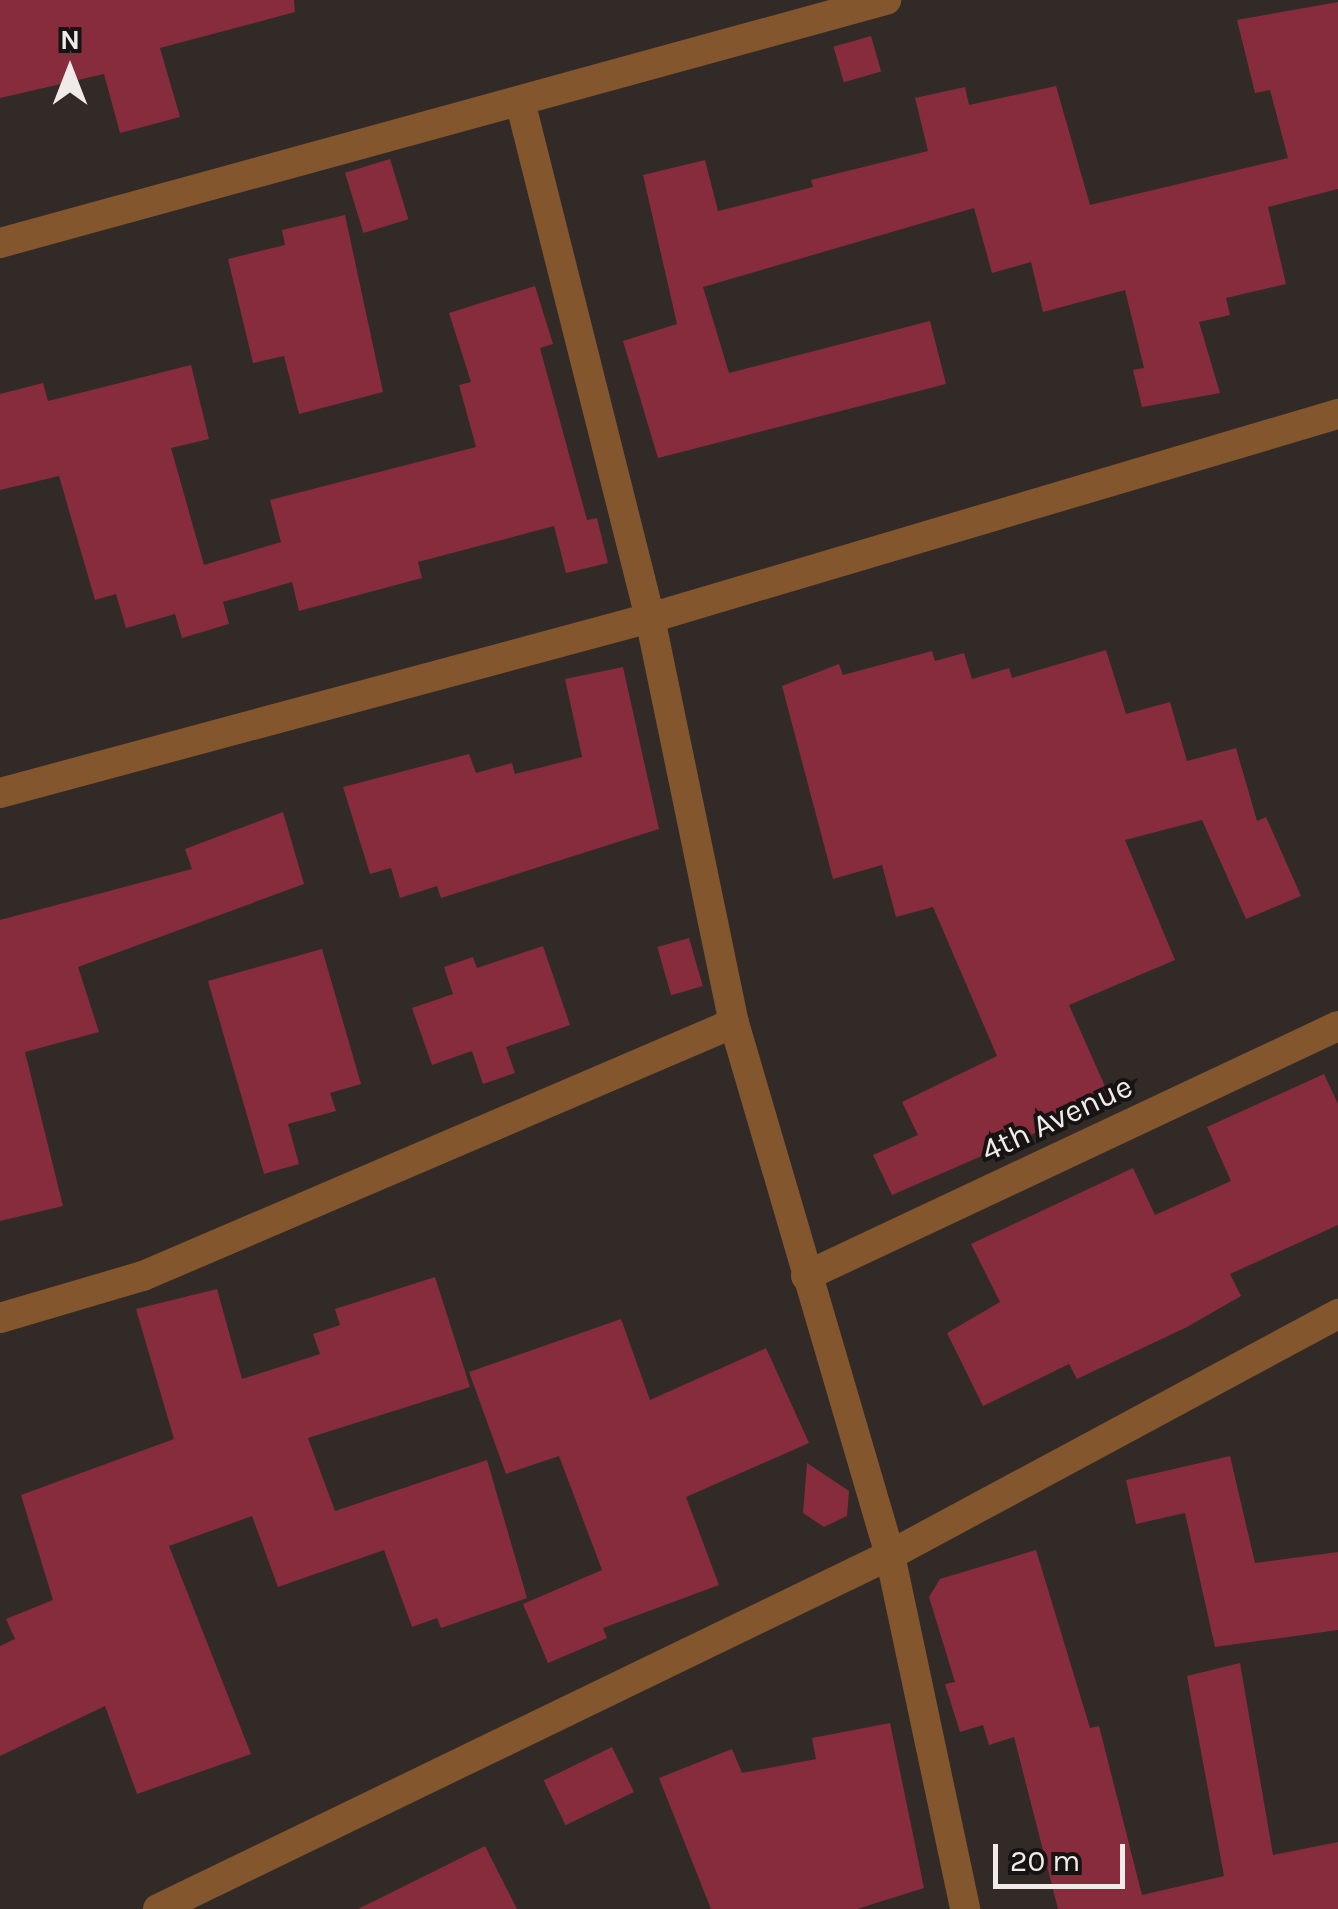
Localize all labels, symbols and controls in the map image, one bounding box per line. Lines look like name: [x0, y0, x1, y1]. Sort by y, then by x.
north arrow: [20, 20, 120, 120]
text: N: [60, 23, 80, 56]
street label: 4th Avenue: [975, 1067, 1139, 1171]
scale bar: [998, 1824, 1130, 1886]
text: 20 m: [1010, 1843, 1080, 1879]

